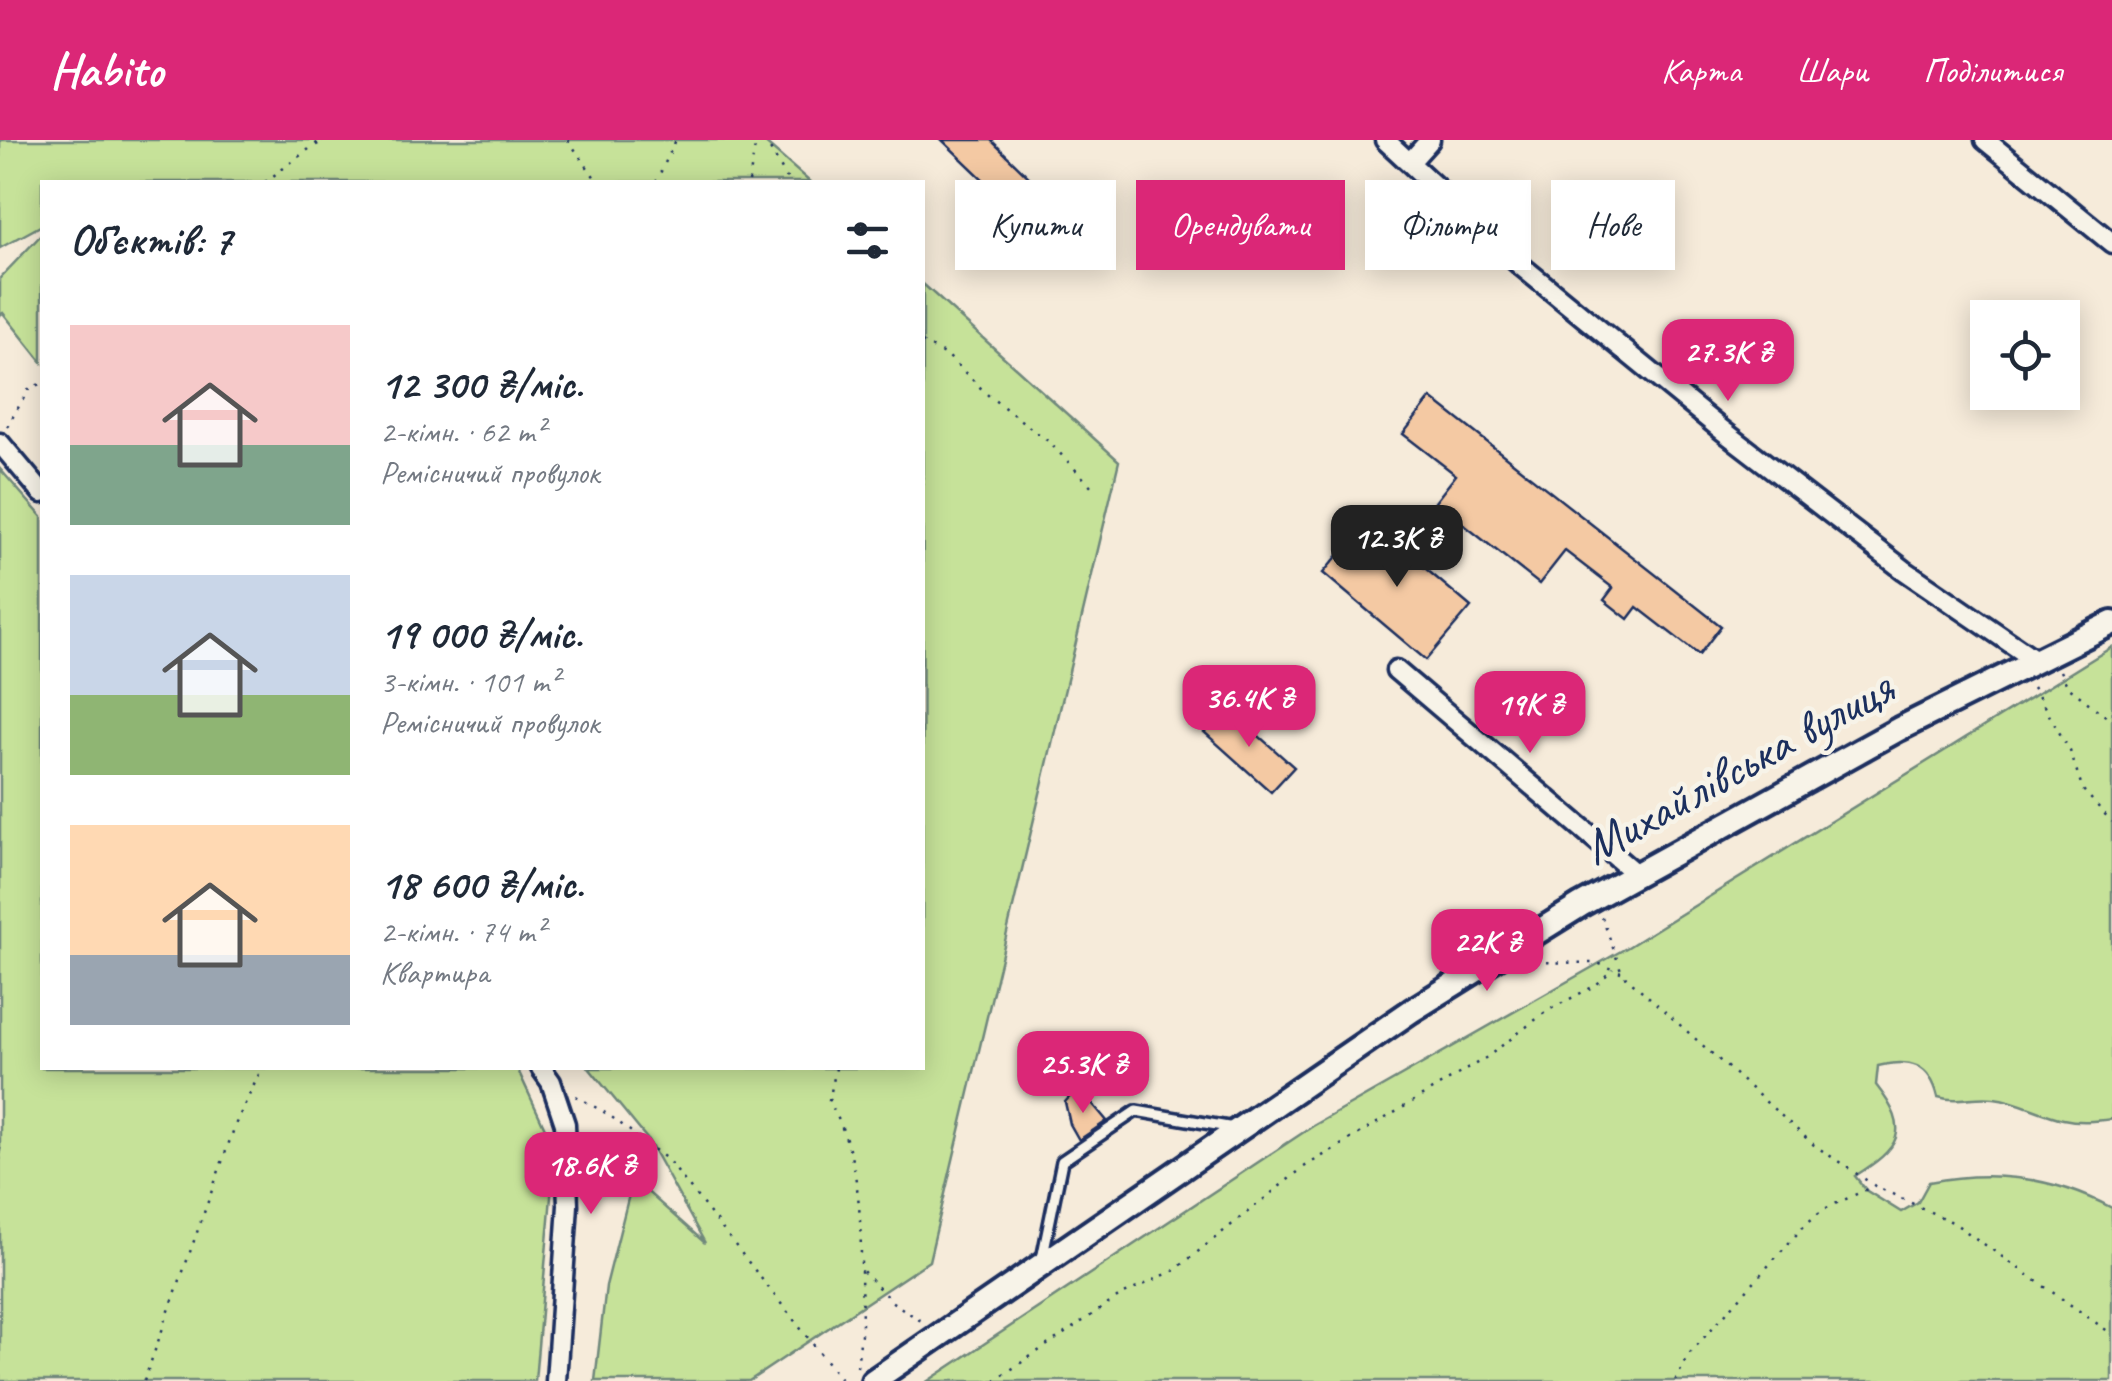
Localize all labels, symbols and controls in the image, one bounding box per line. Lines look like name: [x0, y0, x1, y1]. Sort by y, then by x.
text: Habito: [50, 40, 163, 100]
text: Карта: [1661, 48, 1741, 93]
text: Шари: [1796, 48, 1868, 93]
text: Поділитися: [1923, 48, 2062, 93]
chip: Купити: [955, 180, 1116, 270]
chip: Орендувати: [1136, 180, 1345, 270]
chip: Фільтри: [1365, 180, 1531, 270]
chip: Нове: [1551, 180, 1675, 270]
icon: filters: [840, 213, 895, 268]
text: Об’єктів: 7: [70, 214, 232, 267]
map controls: [1970, 300, 2080, 410]
button: locate: [1970, 300, 2080, 410]
pin: 27.3K ₴: [1636, 319, 1820, 404]
text: 27.3K ₴: [1684, 331, 1772, 372]
text: 12 300 ₴/міс.: [380, 358, 583, 411]
icon: home: [150, 365, 270, 485]
text: 2-кімн. · 62 m²: [380, 411, 545, 452]
text: Ремісничий провулок: [380, 452, 599, 493]
pin: 12.3K ₴: [1305, 505, 1489, 590]
text: 12.3K ₴: [1353, 517, 1441, 558]
text: 19 000 ₴/міс.: [380, 608, 582, 661]
icon: home: [150, 615, 270, 735]
street label: Михайлівська вулиця: [1572, 655, 1906, 878]
text: 3-кімн. · 101 m²: [380, 661, 559, 702]
pin: 36.4K ₴: [1157, 665, 1341, 750]
pin: 19K ₴: [1460, 671, 1600, 756]
text: 36.4K ₴: [1205, 677, 1293, 718]
text: 19K ₴: [1496, 683, 1564, 724]
text: Ремісничий провулок: [380, 702, 599, 743]
text: 18 600 ₴/міс.: [380, 858, 584, 911]
icon: home: [150, 865, 270, 985]
pin: 22K ₴: [1417, 909, 1557, 994]
text: 2-кімн. · 74 m²: [380, 911, 545, 952]
text: 22K ₴: [1453, 921, 1521, 962]
text: Квартира: [380, 952, 489, 993]
pin: 25.3K ₴: [991, 1031, 1175, 1116]
text: 25.3K ₴: [1039, 1043, 1127, 1084]
pin: 18.6K ₴: [499, 1132, 683, 1217]
text: 18.6K ₴: [547, 1144, 635, 1185]

